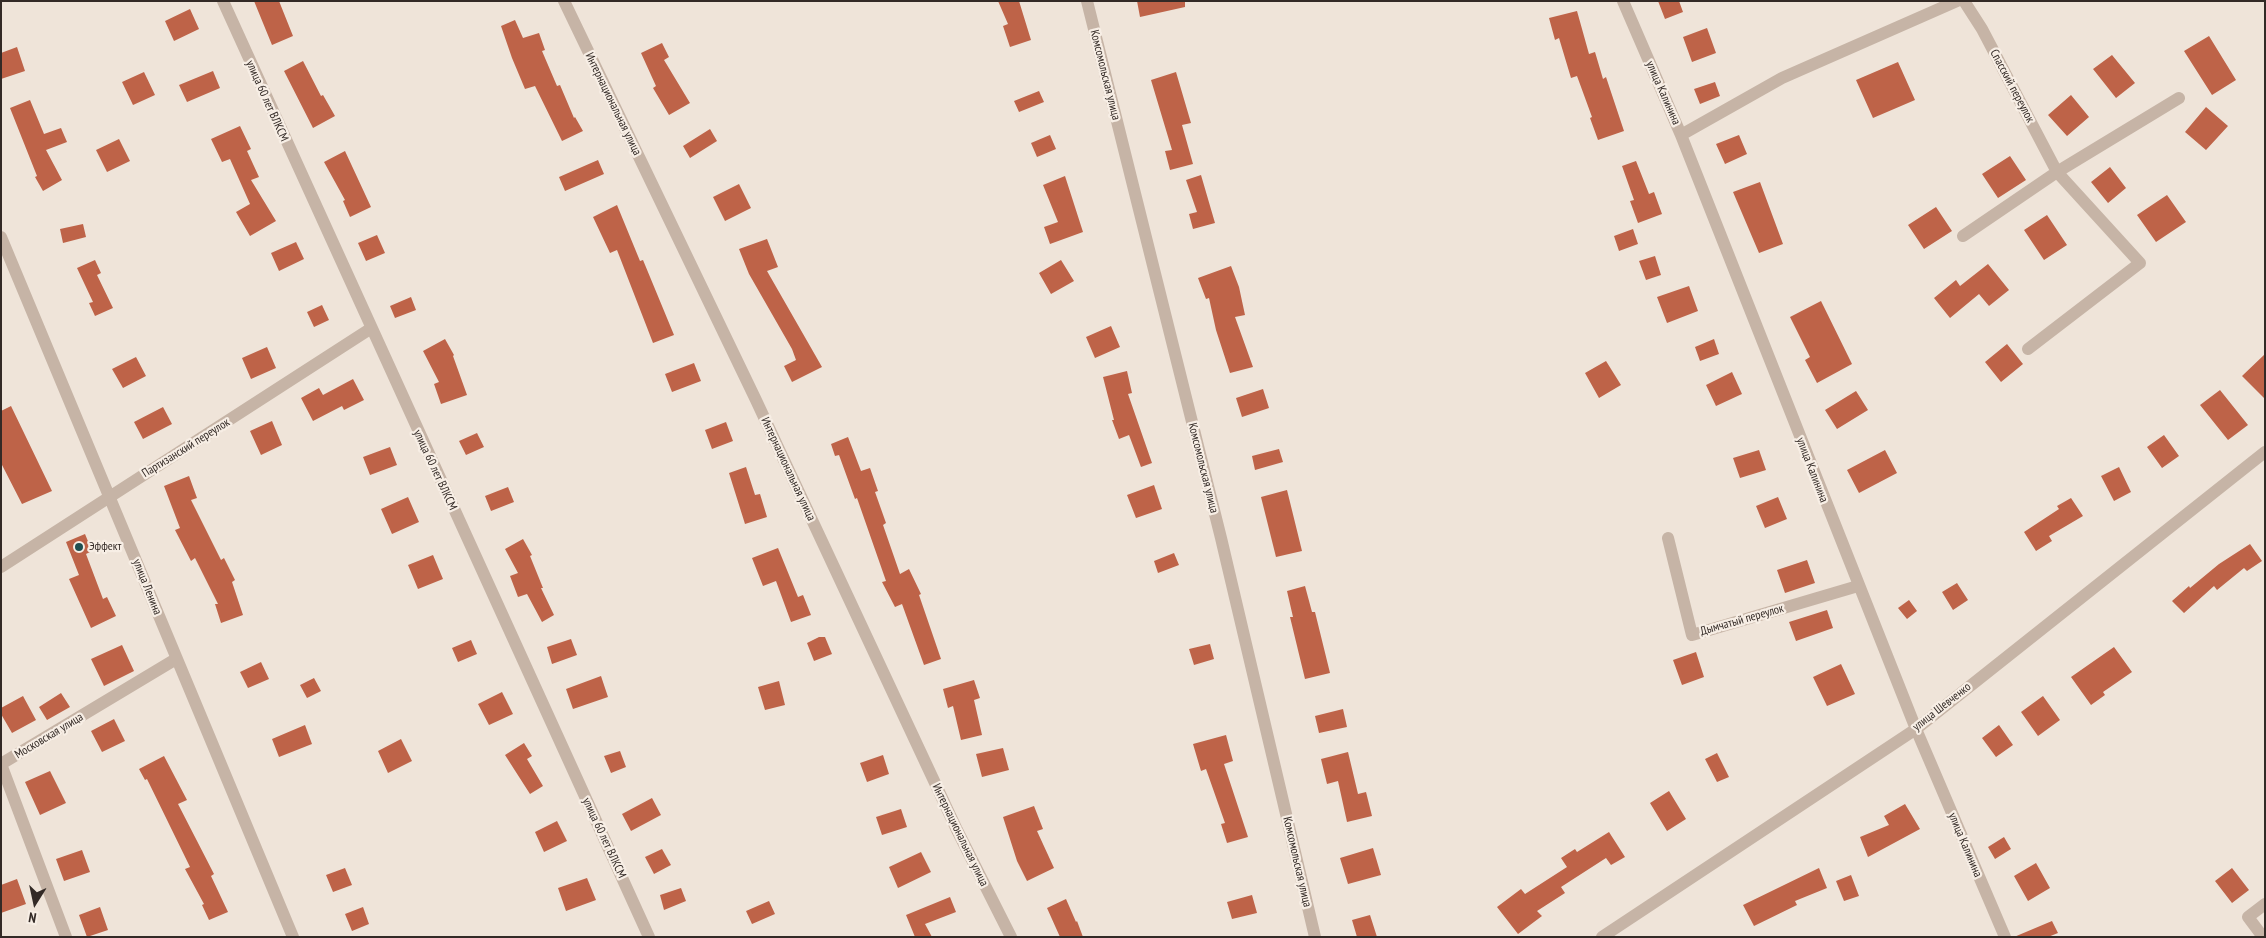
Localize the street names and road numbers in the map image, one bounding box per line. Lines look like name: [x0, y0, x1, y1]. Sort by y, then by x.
street label: Комсомольская улица: [1087, 28, 1123, 122]
street label: Спасский переулок: [1987, 47, 2037, 125]
street label: Интернациональная улица: [582, 50, 644, 158]
street label: улица 60 лет ВЛКСМ: [243, 58, 291, 144]
street label: улица Калинина: [1642, 59, 1684, 127]
street label: Партизанский переулок: [139, 415, 233, 481]
street label: Интернациональная улица: [758, 415, 818, 523]
street label: Комсомольская улица: [1185, 421, 1221, 515]
street label: улица 60 лет ВЛКСМ: [410, 427, 460, 513]
street label: улица Калинина: [1793, 435, 1831, 505]
street label: улица Ленина: [129, 557, 165, 617]
street label: Дымчатый переулок: [1699, 601, 1785, 639]
street label: улица Шевченко: [1910, 680, 1974, 734]
street label: Московская улица: [12, 710, 86, 762]
street label: Интернациональная улица: [929, 781, 991, 889]
street label: улица 60 лет ВЛКСМ: [579, 795, 629, 881]
street label: улица Калинина: [1945, 811, 1985, 879]
street label: Комсомольская улица: [1280, 815, 1314, 909]

